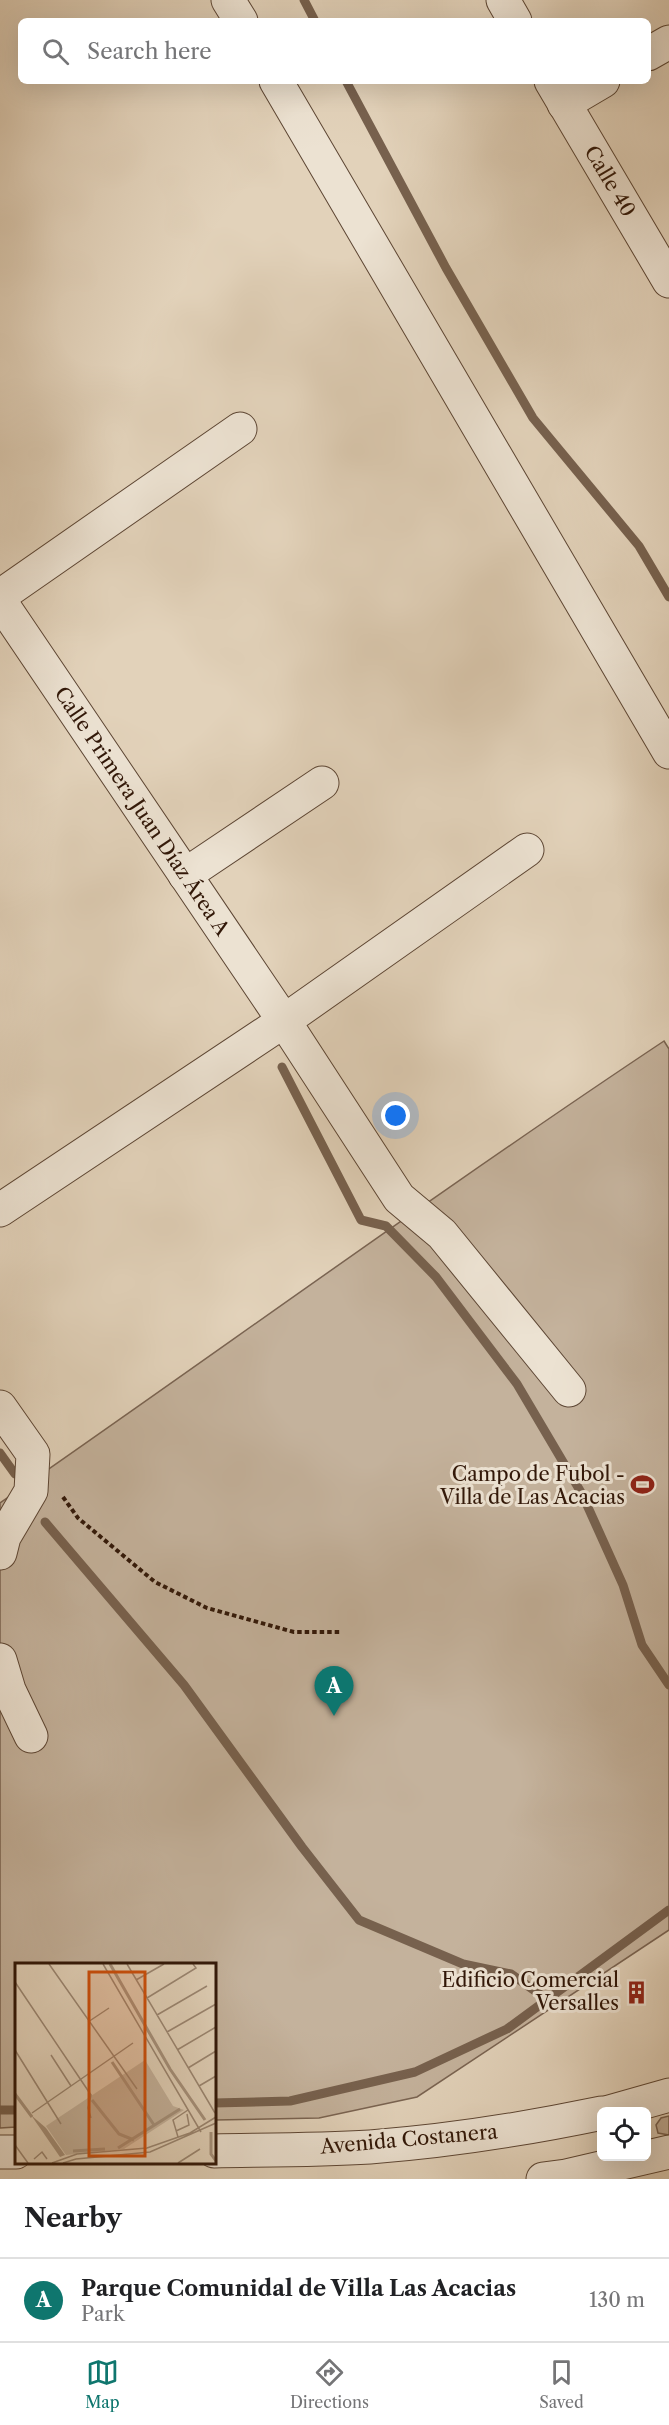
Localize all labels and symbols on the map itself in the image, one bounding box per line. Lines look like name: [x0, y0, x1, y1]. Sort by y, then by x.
street label: Calle 40: [579, 141, 641, 221]
street label: Calle Primera Juan Díaz Área A: [50, 681, 236, 941]
your location: [381, 1101, 410, 1130]
place label: Campo de Fubol - Villa de Las Acacias: [439, 1462, 625, 1509]
sports icon: Campo de Fubol - Villa de Las Acacias: [630, 1472, 656, 1498]
pin: A: [314, 1666, 354, 1716]
inset map: [15, 1963, 216, 2164]
place label: Edificio Comercial Versalles: [441, 1968, 619, 2015]
building icon: Edificio Comercial Versalles: [624, 1979, 650, 2005]
street label: Avenida Costanera: [318, 2119, 499, 2159]

